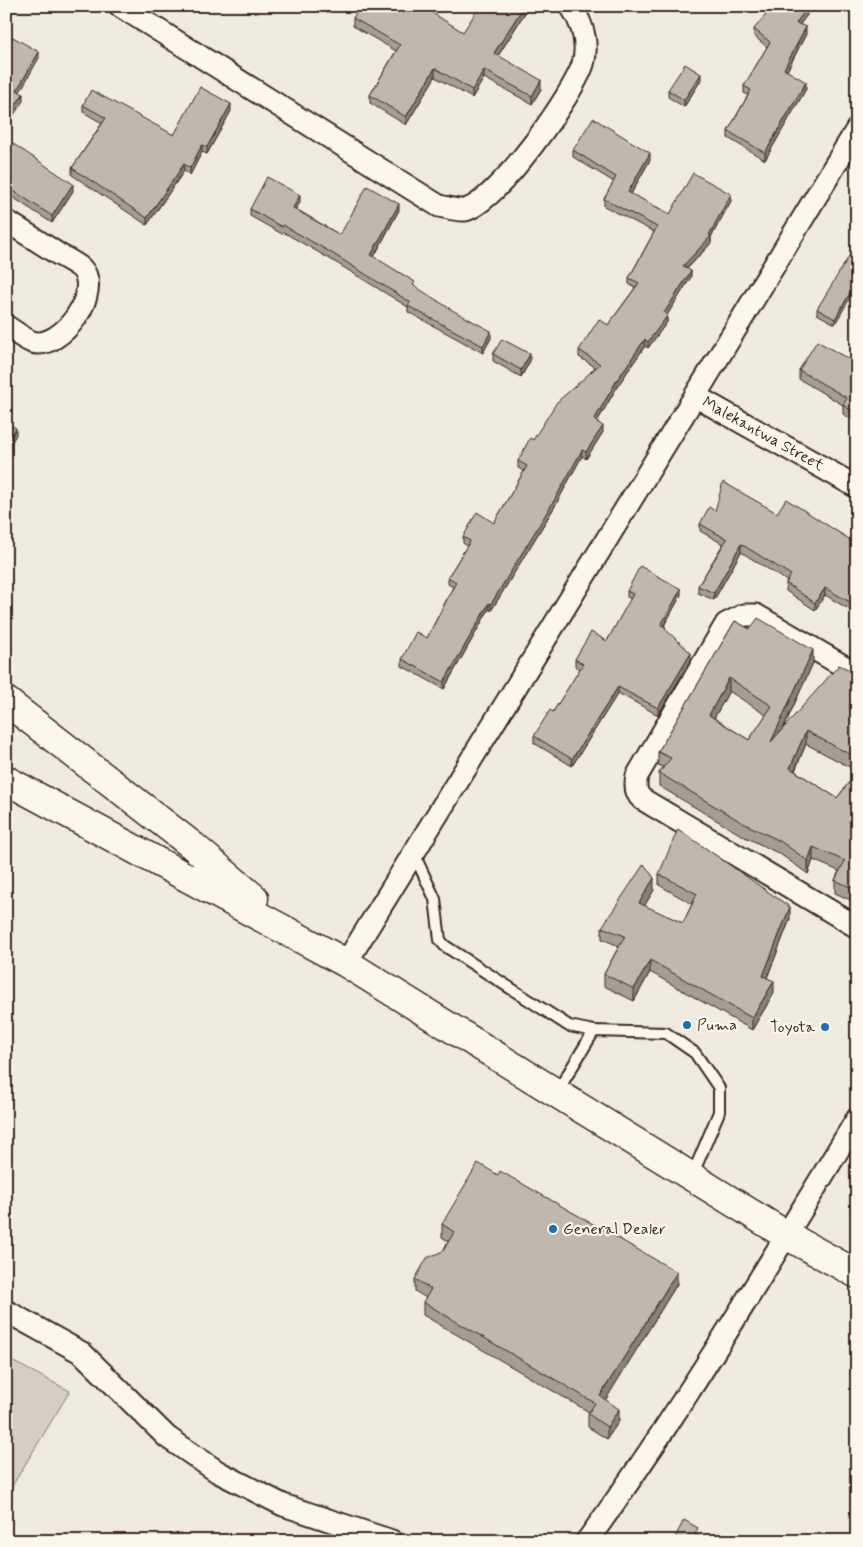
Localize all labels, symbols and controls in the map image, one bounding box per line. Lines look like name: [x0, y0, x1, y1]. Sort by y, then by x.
street label: Malekantwa Street: [698, 392, 828, 477]
place label: Puma: [697, 1015, 737, 1036]
place label: Toyota: [770, 1017, 815, 1038]
marker: Puma: [681, 1019, 693, 1031]
marker: Toyota: [819, 1021, 831, 1033]
place label: General Dealer: [563, 1219, 666, 1240]
marker: General Dealer: [547, 1223, 559, 1235]

